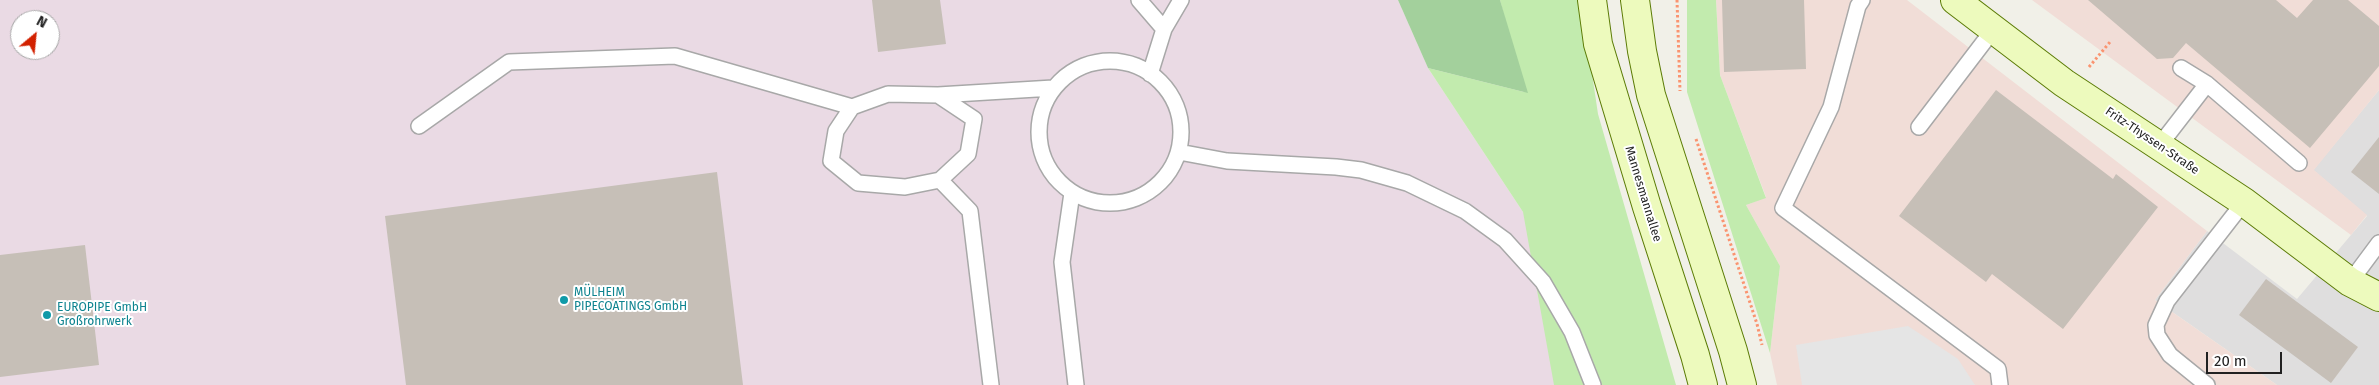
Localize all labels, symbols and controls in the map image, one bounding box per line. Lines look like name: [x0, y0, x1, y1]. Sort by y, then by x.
north arrow: [10, 10, 60, 60]
text: N: [34, 13, 50, 32]
street label: Fritz-Thyssen-Straße: [2102, 104, 2202, 178]
street label: Mannesmannallee: [1622, 144, 1664, 244]
place label: MÜLHEIM PIPECOATINGS GmbH: [574, 286, 687, 314]
marker: MÜLHEIM PIPECOATINGS GmbH: [558, 294, 570, 306]
place label: EUROPIPE GmbH Großrohrwerk: [57, 301, 147, 329]
marker: EUROPIPE GmbH Großrohrwerk: [41, 309, 53, 321]
scale bar: [2209, 342, 2285, 374]
text: 20 m: [2214, 352, 2247, 370]

